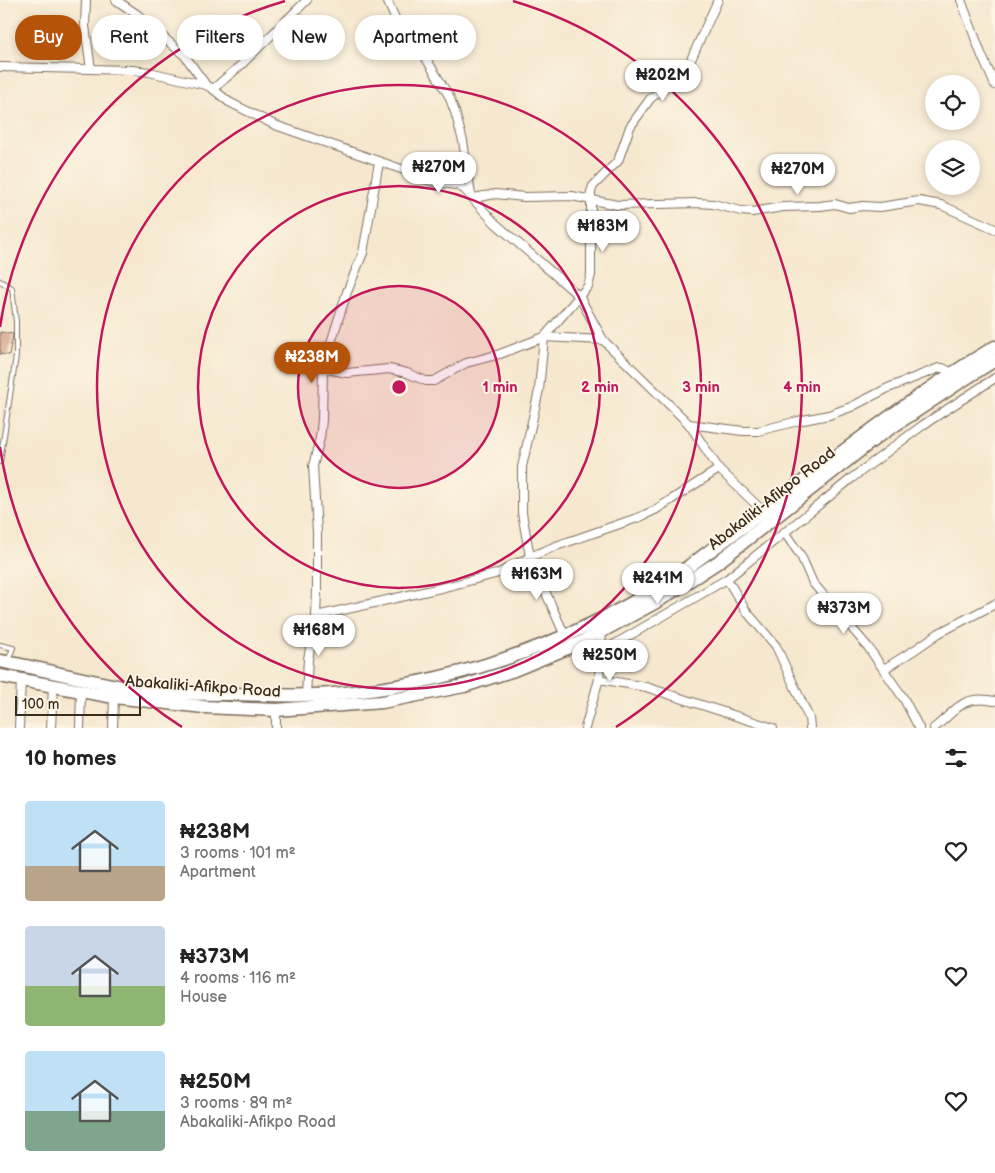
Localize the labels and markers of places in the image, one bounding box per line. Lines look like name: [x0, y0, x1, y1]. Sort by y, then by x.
pin: ₦202M: [628, 59, 698, 102]
pin: ₦270M: [404, 152, 474, 194]
pin: ₦270M: [763, 154, 833, 196]
pin: ₦183M: [568, 210, 638, 253]
pin: ₦238M: [277, 342, 347, 384]
centre of rings: [390, 378, 408, 396]
pin: ₦163M: [502, 558, 572, 601]
pin: ₦241M: [623, 562, 693, 605]
pin: ₦373M: [809, 592, 879, 635]
pin: ₦168M: [284, 614, 354, 657]
pin: ₦250M: [575, 640, 645, 682]

